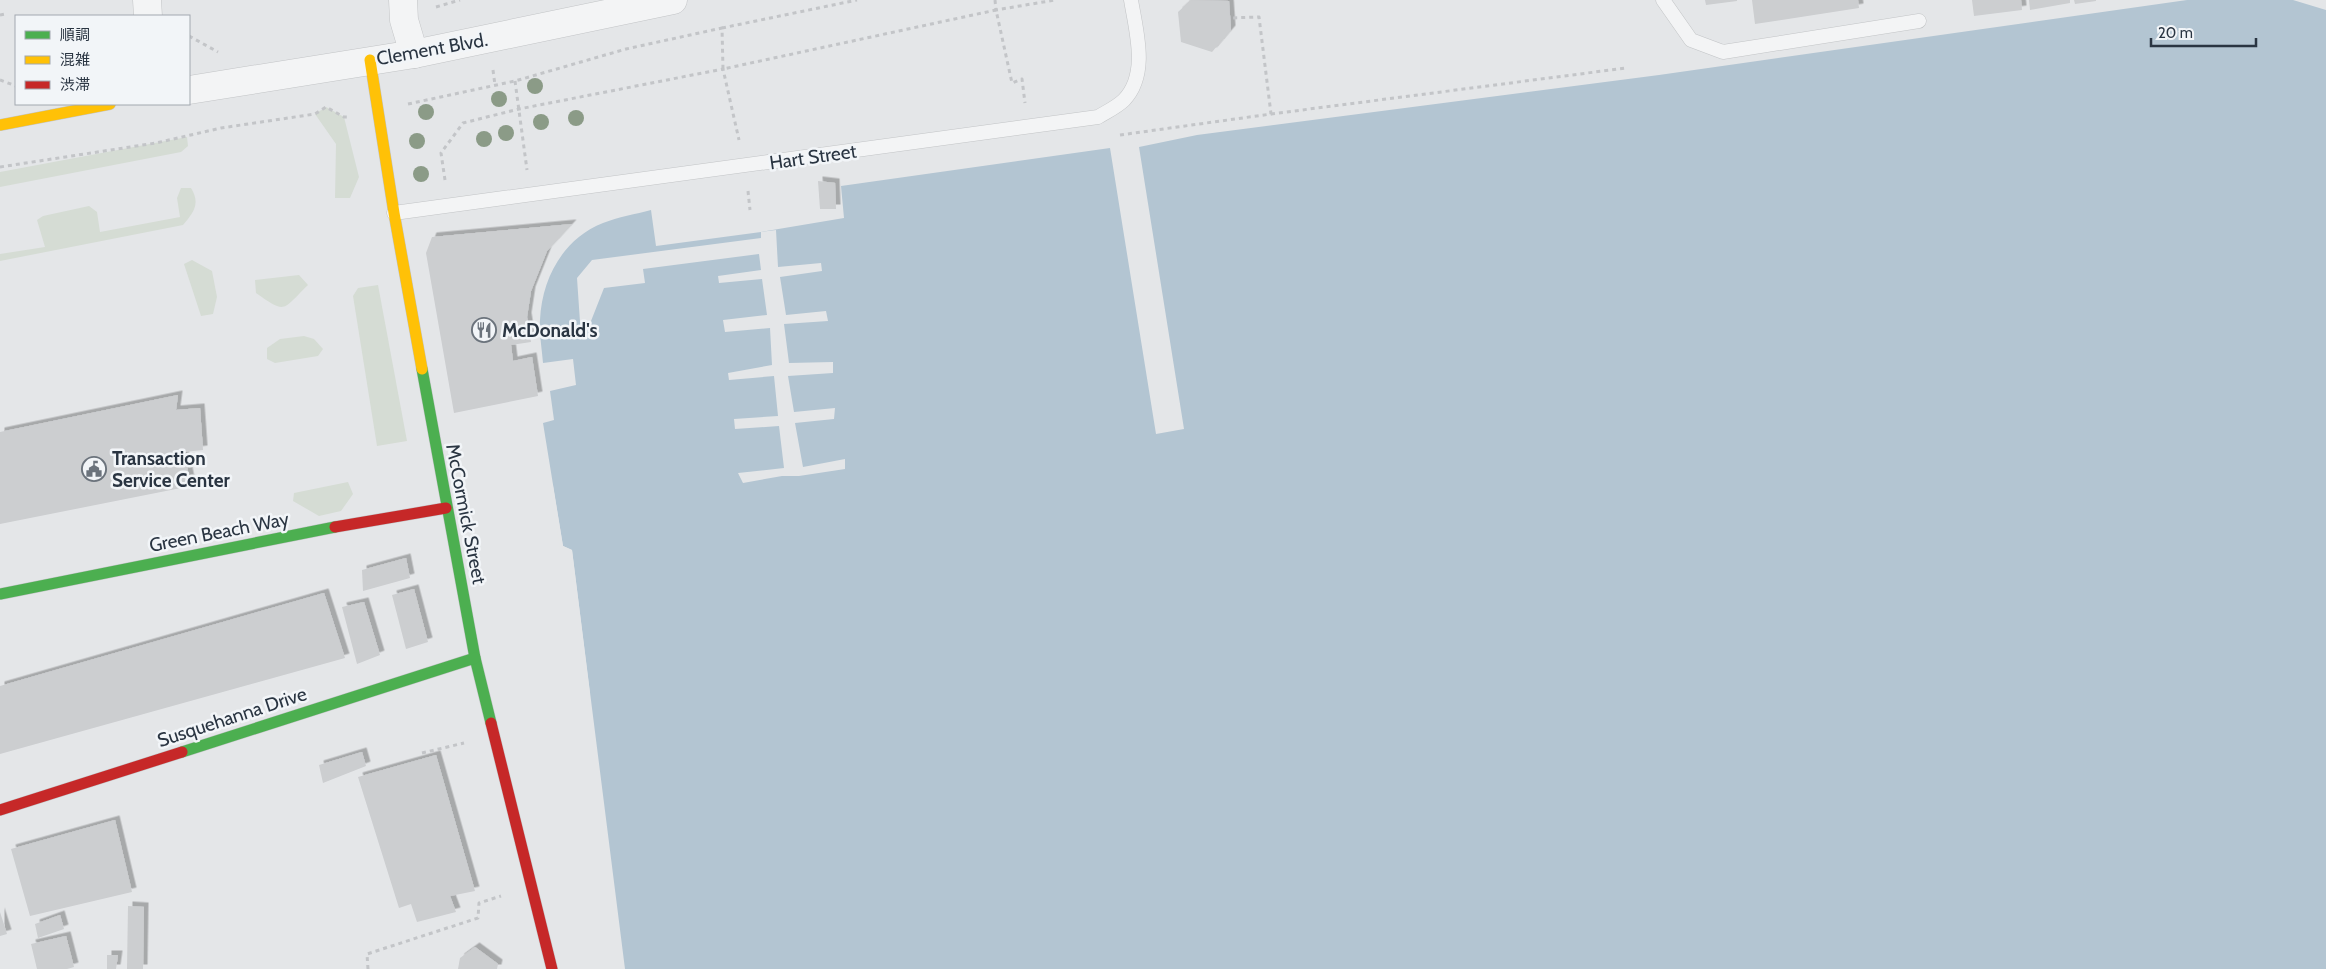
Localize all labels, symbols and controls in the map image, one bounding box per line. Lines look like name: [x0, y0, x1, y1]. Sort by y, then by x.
legend: [15, 15, 190, 105]
scale bar: [2151, 15, 2256, 47]
text: 20 m: [2158, 24, 2193, 42]
text: 順調: [60, 26, 90, 44]
street label: Clement Blvd.: [375, 28, 489, 70]
text: 混雑: [60, 51, 90, 69]
text: 渋滞: [60, 76, 90, 94]
street label: Hart Street: [768, 139, 859, 175]
restaurant icon: McDonald's: [471, 317, 497, 343]
place label: McDonald's: [502, 319, 598, 342]
street label: McCormick Street: [441, 442, 491, 587]
place label: Transaction Service Center: [112, 447, 231, 492]
public building icon: Transaction Service Center: [81, 456, 107, 482]
street label: Green Beach Way: [147, 507, 291, 557]
street label: Susquehanna Drive: [154, 682, 310, 752]

